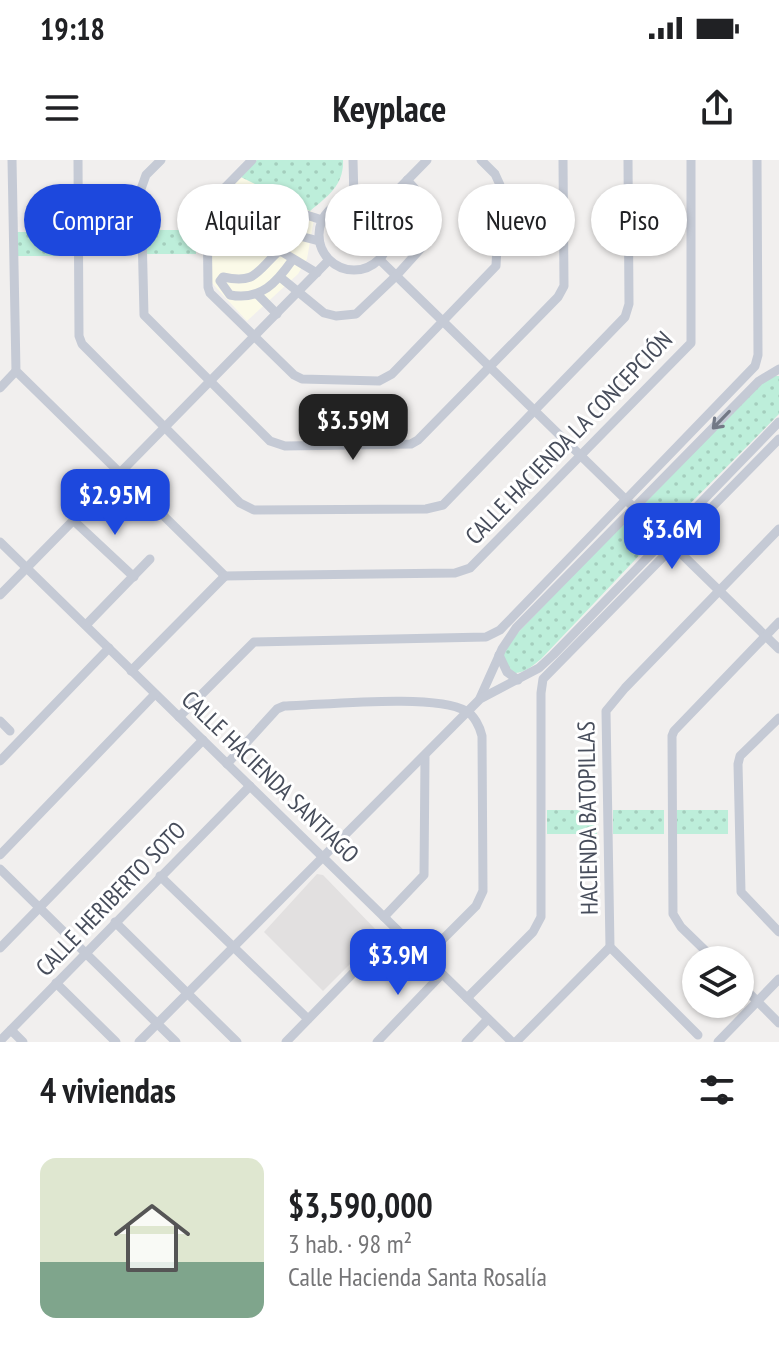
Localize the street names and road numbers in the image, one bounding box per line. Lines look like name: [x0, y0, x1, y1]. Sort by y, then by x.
street label: CALLE HACIENDA LA CONCEPCIÓN: [458, 324, 679, 551]
street label: CALLE HACIENDA SANTIAGO: [175, 684, 366, 869]
street label: HACIENDA BATOPILLAS: [570, 721, 605, 915]
street label: CALLE HERIBERTO SOTO: [29, 815, 192, 982]

